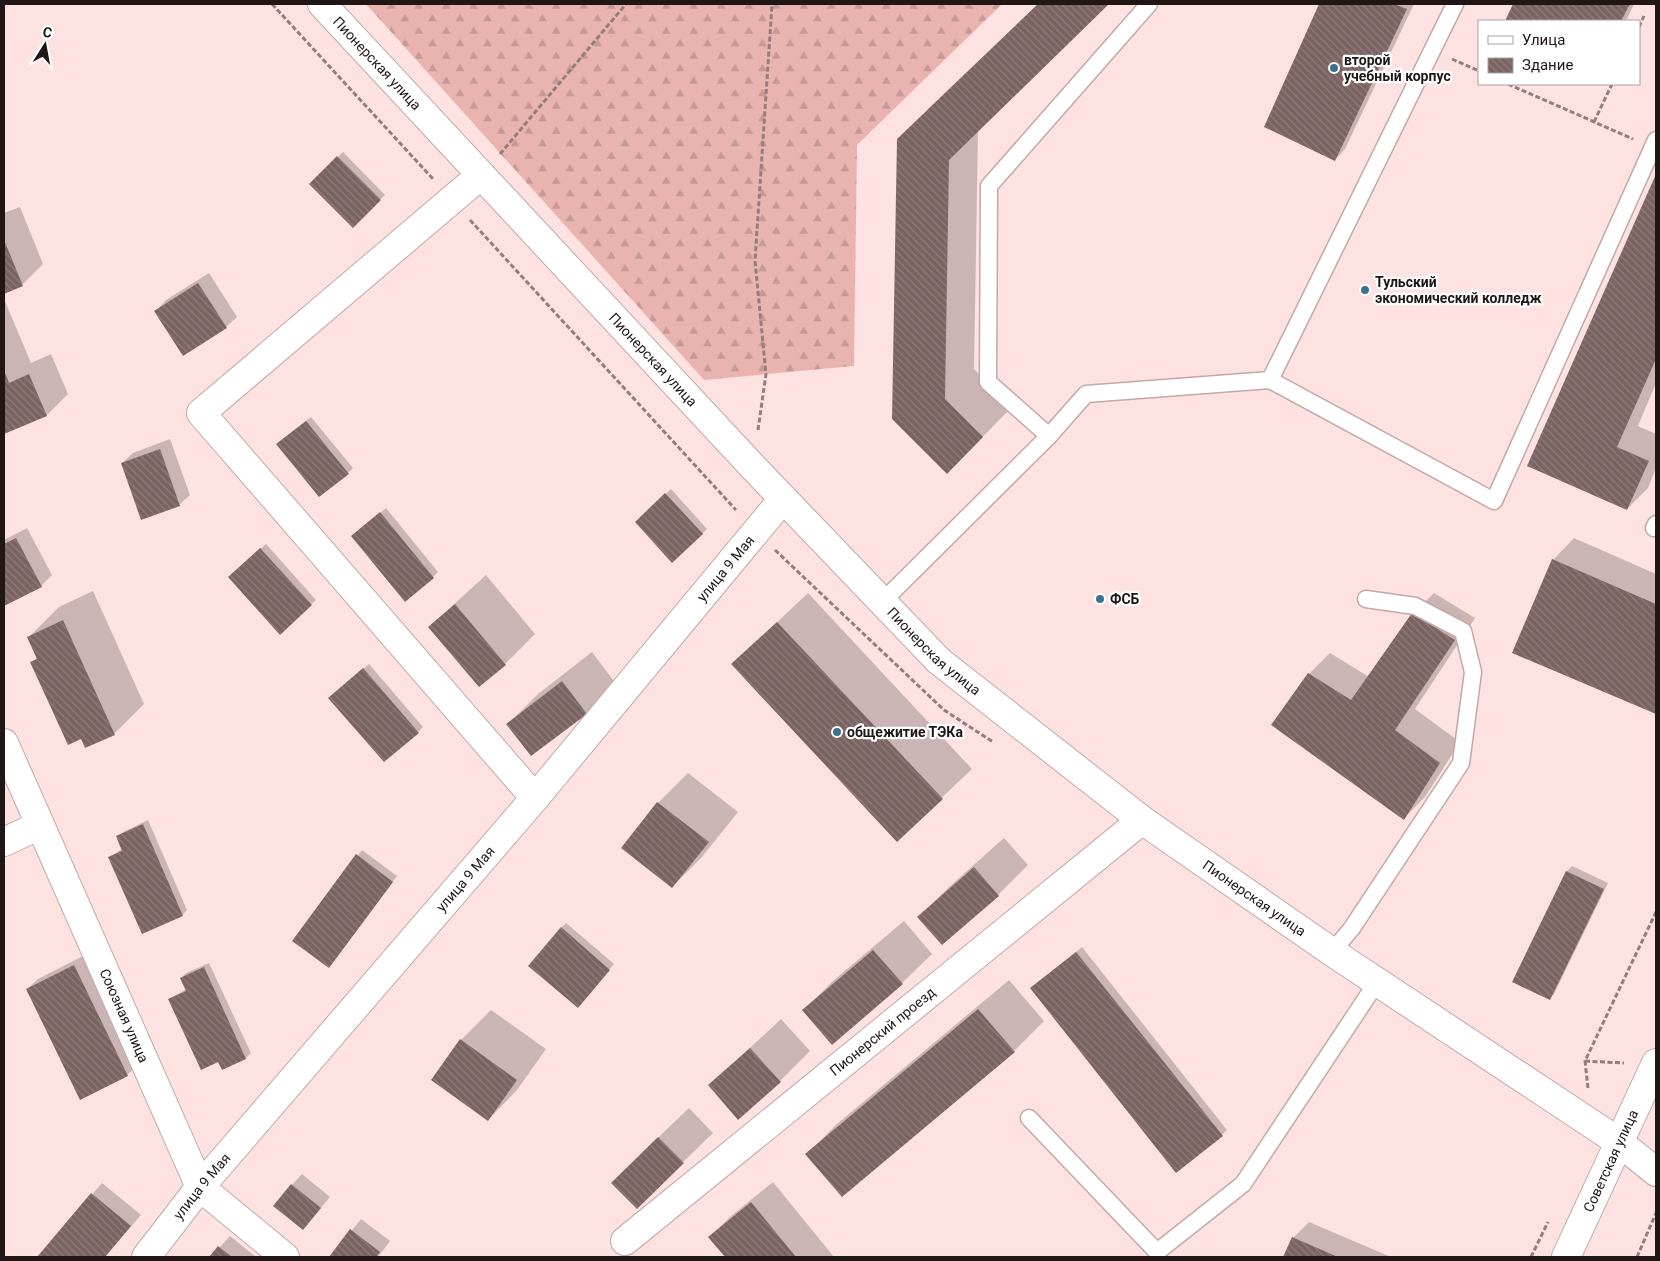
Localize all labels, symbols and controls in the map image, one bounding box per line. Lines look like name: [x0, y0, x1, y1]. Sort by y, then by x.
street label: Пионерская улица: [330, 13, 424, 113]
north arrow: [20, 20, 70, 70]
legend: [1478, 20, 1640, 85]
text: С: [41, 24, 54, 41]
text: Улица: [1522, 31, 1565, 49]
place label: второй учебный корпус: [1344, 52, 1451, 84]
text: Здание: [1522, 56, 1573, 74]
marker: второй учебный корпус: [1328, 62, 1340, 74]
place label: Тульский экономический колледж: [1375, 274, 1542, 306]
marker: Тульский экономический колледж: [1359, 284, 1371, 296]
street label: Пионерская улица: [606, 310, 700, 410]
street label: улица 9 Мая: [693, 532, 757, 605]
place label: ФСБ: [1110, 591, 1140, 607]
marker: ФСБ: [1094, 593, 1106, 605]
street label: Пионерская улица: [884, 604, 984, 698]
place label: общежитие ТЭКа: [847, 724, 963, 740]
marker: общежитие ТЭКа: [831, 726, 843, 738]
street label: улица 9 Мая: [433, 843, 498, 915]
street label: Пионерская улица: [1200, 857, 1309, 939]
street label: Союзная улица: [97, 966, 152, 1065]
street label: Пионерский проезд: [827, 983, 939, 1079]
street label: Советская улица: [1580, 1107, 1641, 1214]
street label: улица 9 Мая: [170, 1150, 233, 1223]

